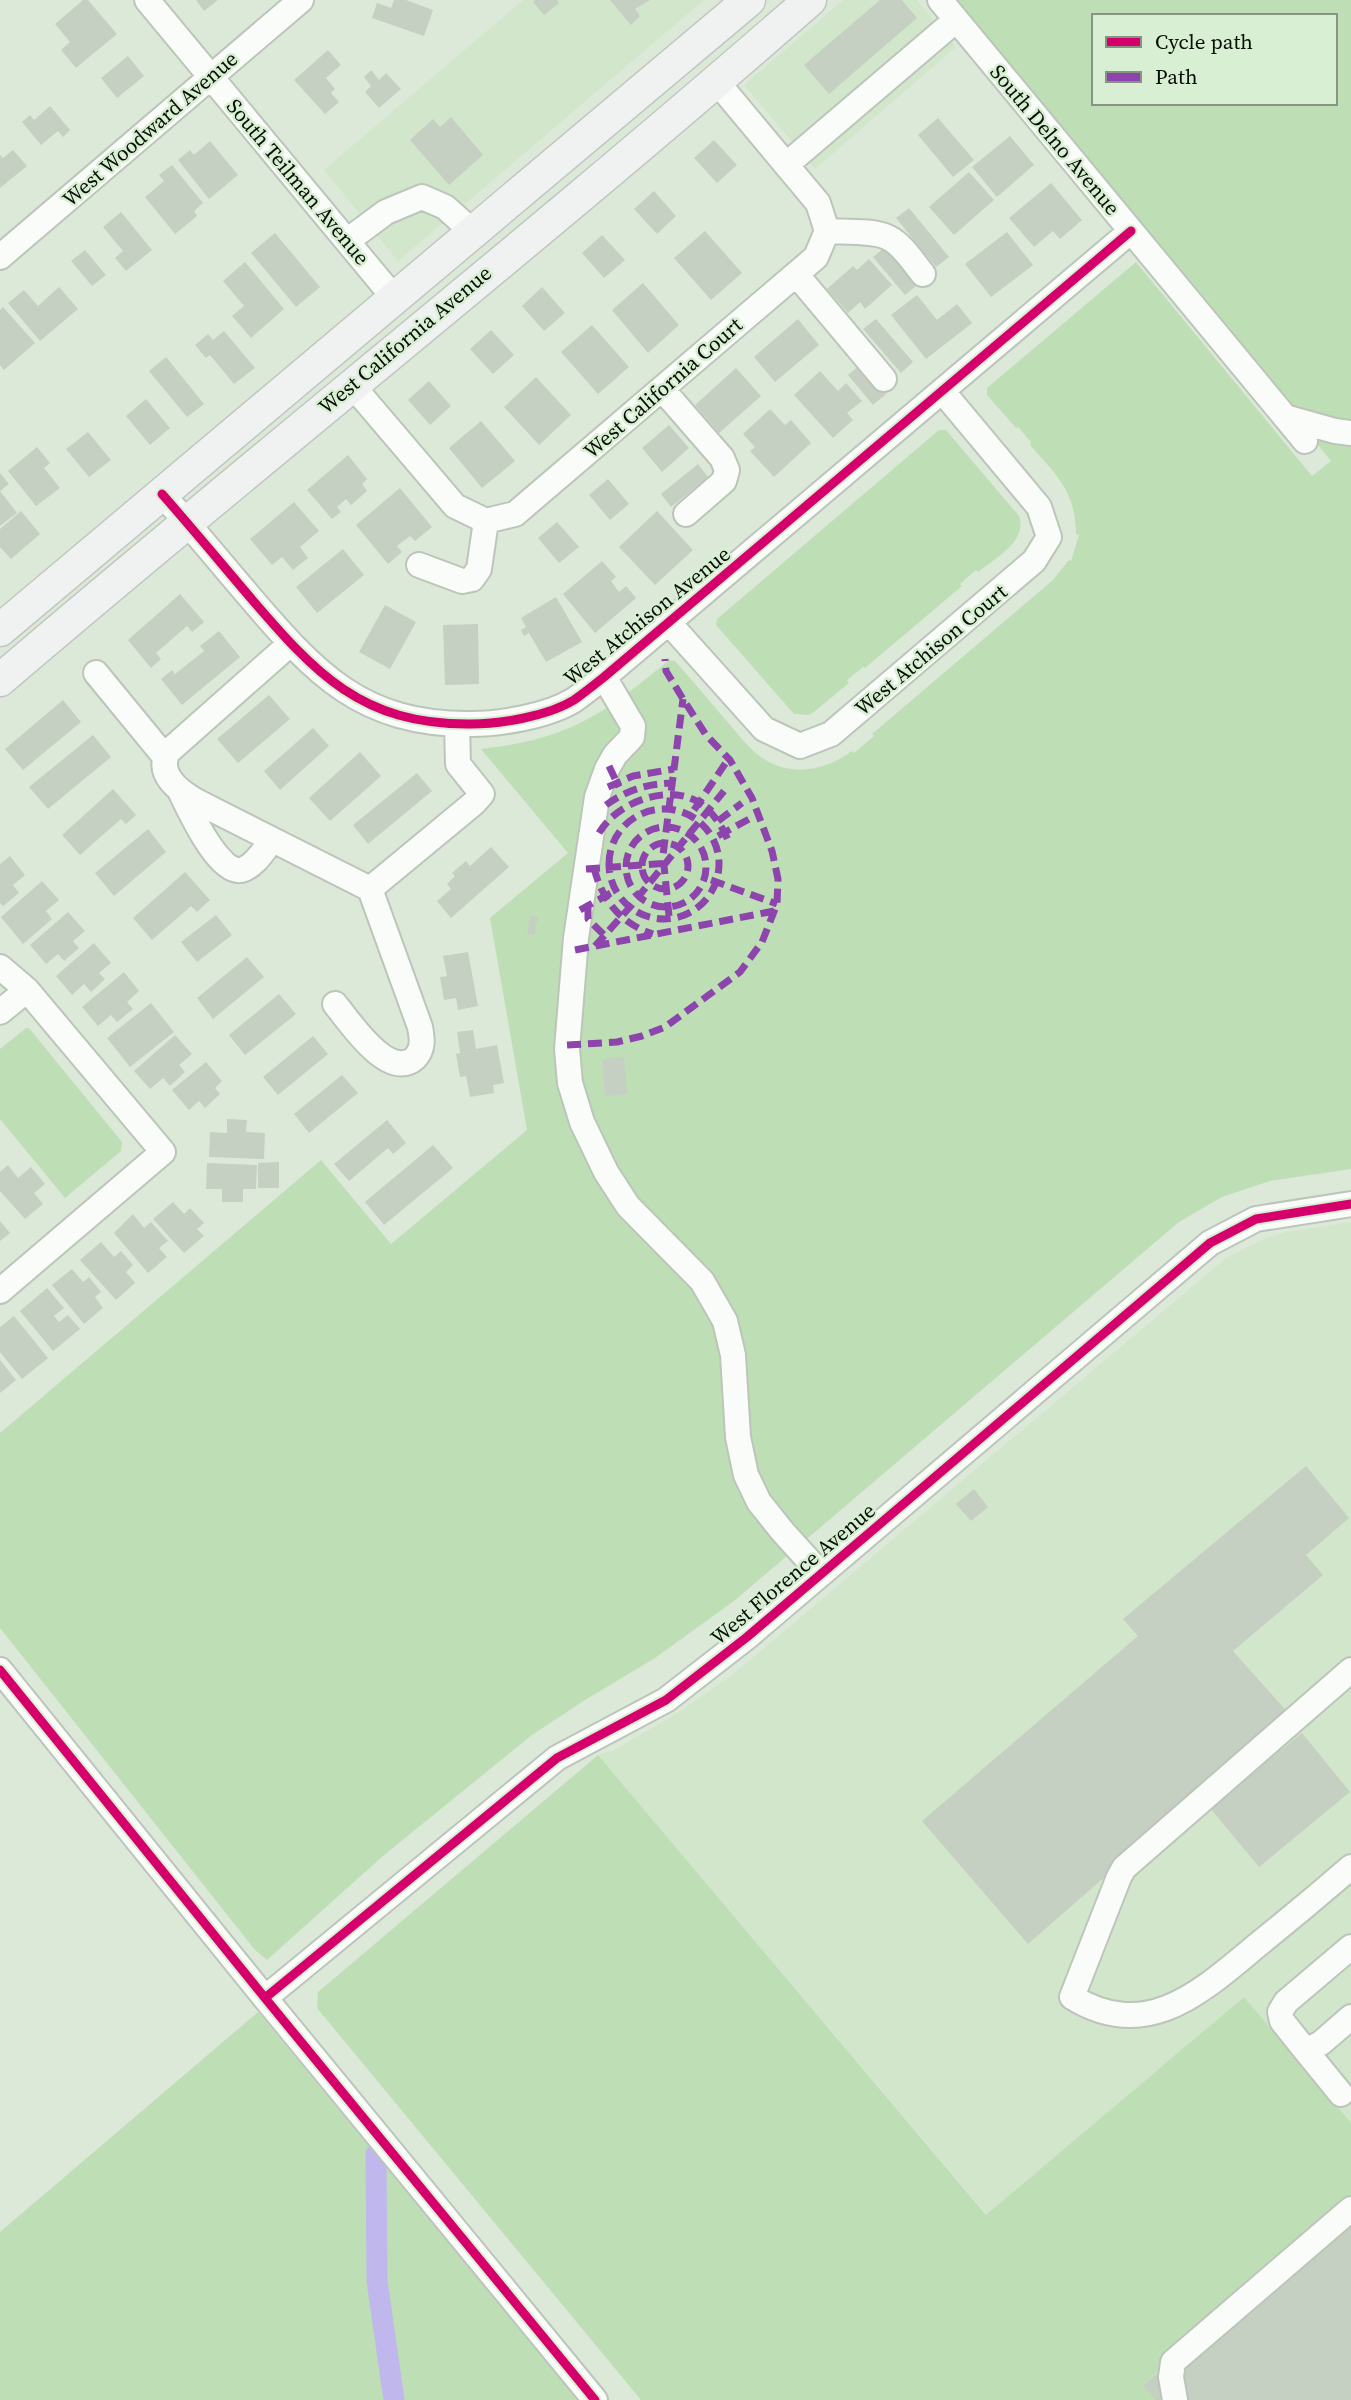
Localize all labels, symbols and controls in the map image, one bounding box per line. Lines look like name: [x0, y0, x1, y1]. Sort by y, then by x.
legend: [1092, 14, 1337, 105]
text: Cycle path: [1155, 27, 1253, 56]
street label: West Woodward Avenue: [56, 44, 244, 213]
street label: South Delno Avenue: [984, 58, 1127, 221]
text: Path: [1155, 62, 1198, 91]
street label: South Teilman Avenue: [220, 92, 377, 271]
street label: West California Avenue: [312, 259, 497, 421]
street label: West California Court: [577, 310, 748, 465]
street label: West Atchison Avenue: [557, 539, 736, 692]
street label: West Atchison Court: [848, 577, 1013, 722]
street label: West Florence Avenue: [704, 1496, 881, 1651]

